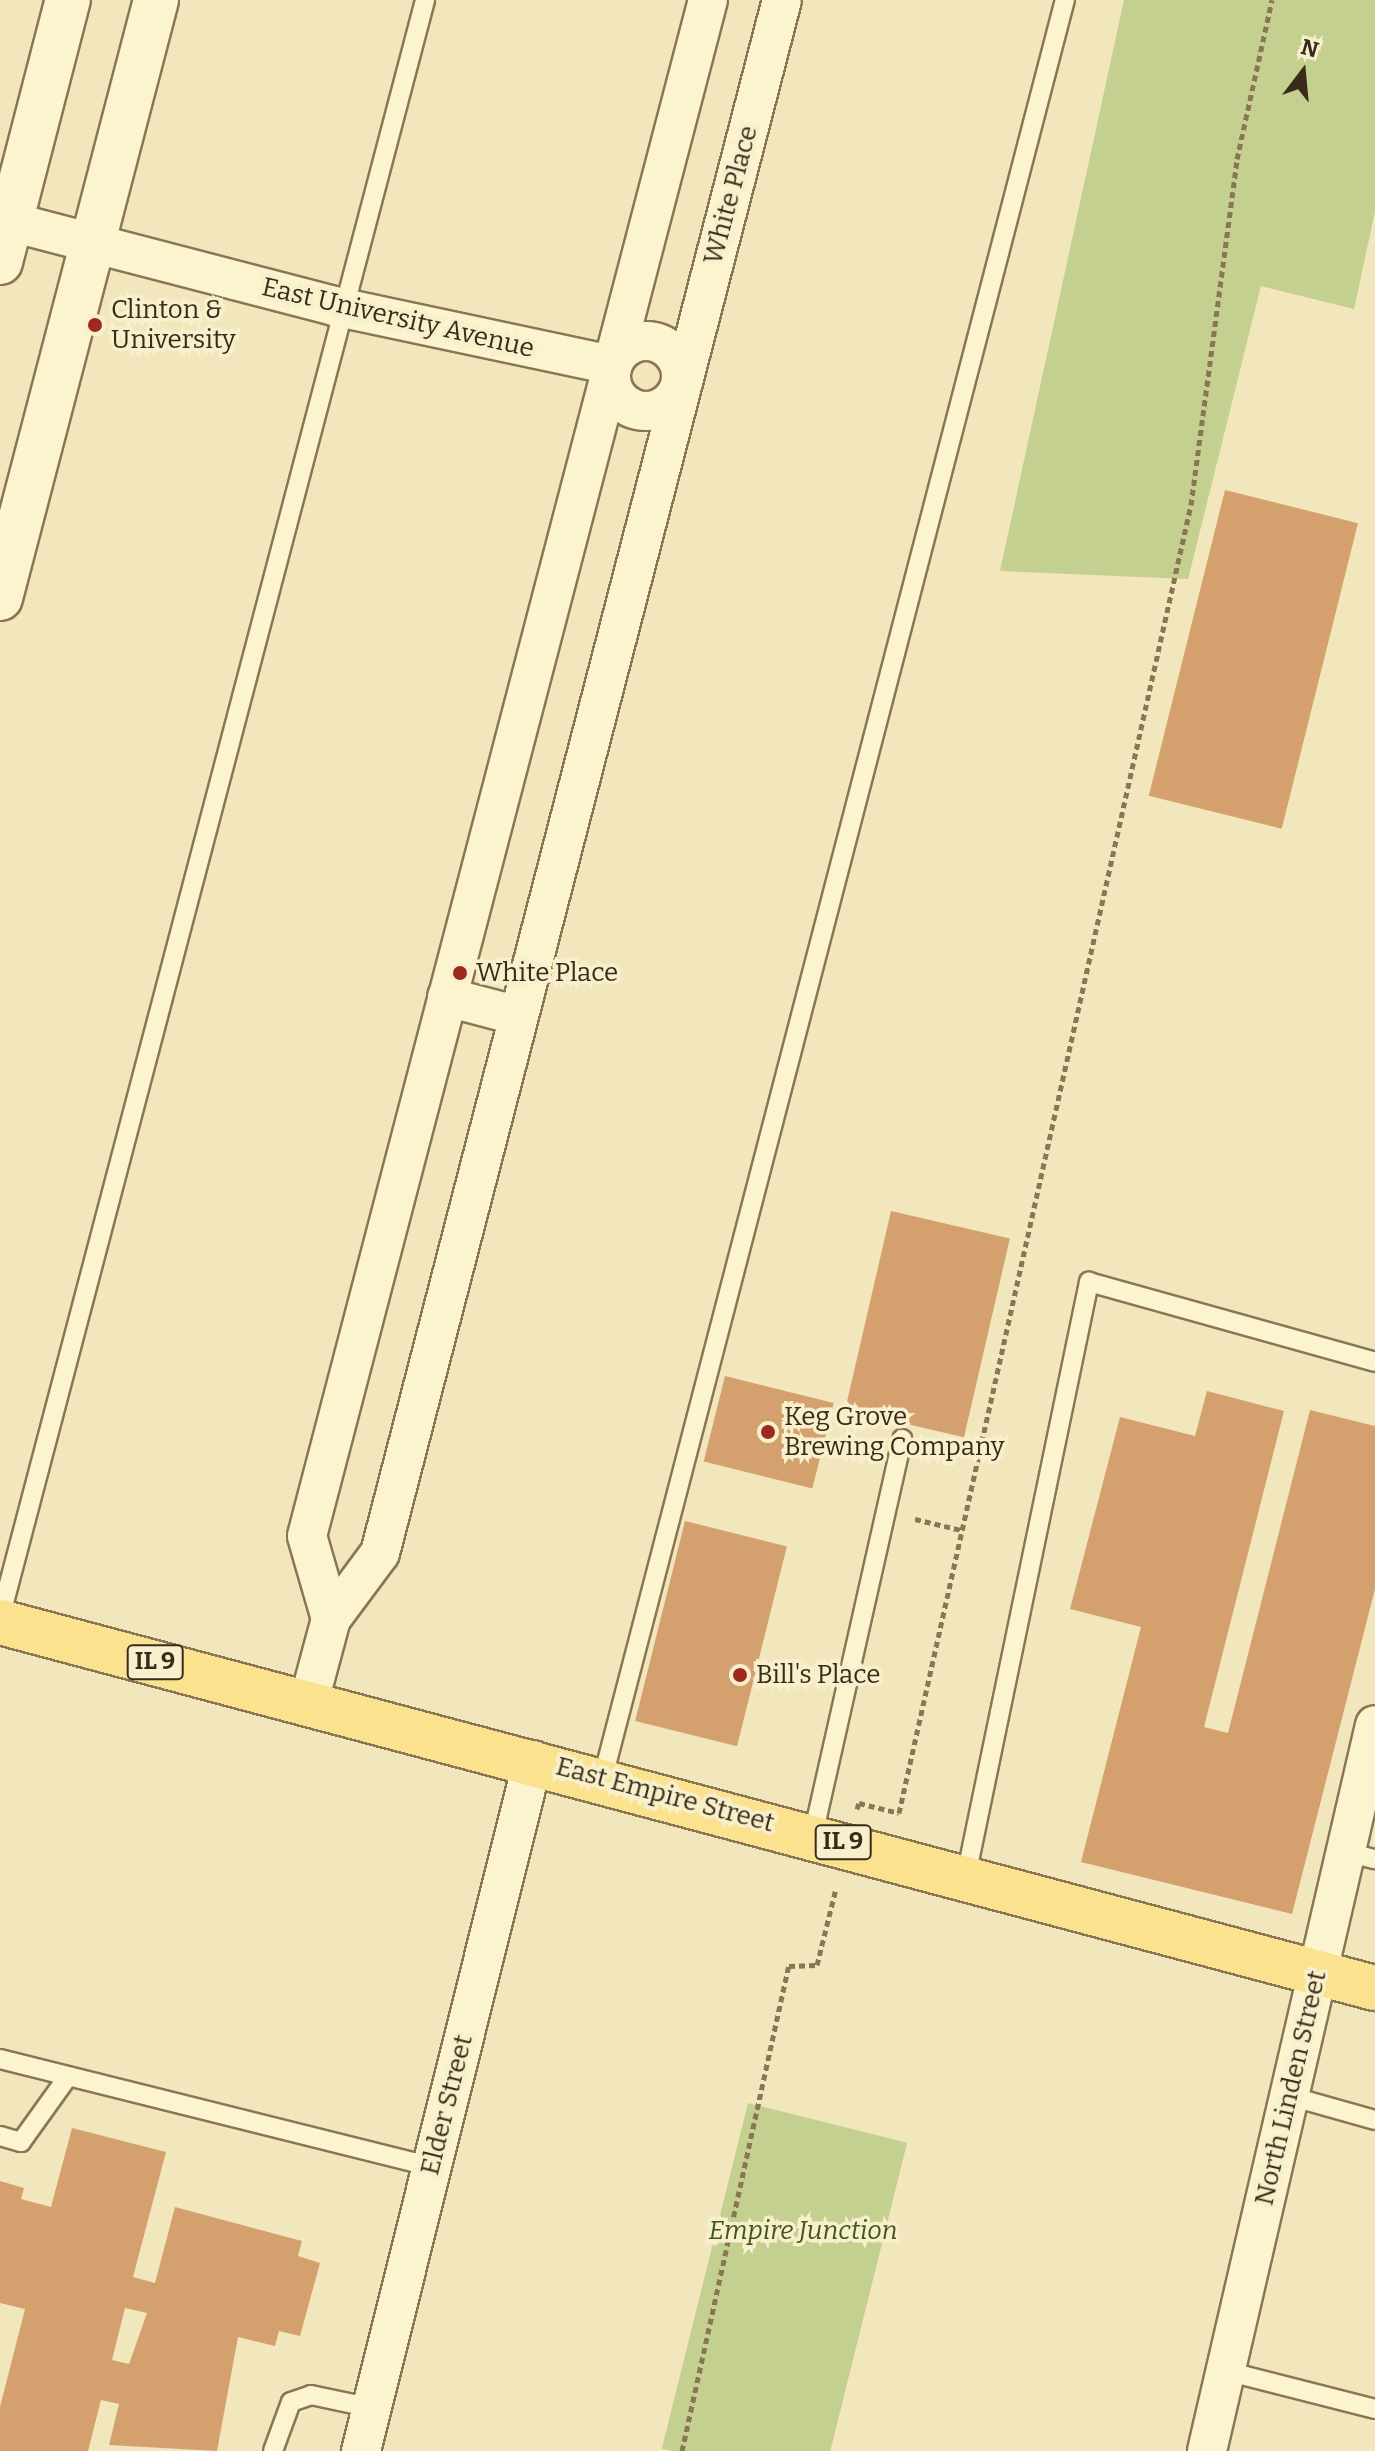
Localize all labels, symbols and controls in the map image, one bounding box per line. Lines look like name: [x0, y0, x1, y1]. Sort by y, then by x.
north arrow: [1263, 32, 1343, 112]
text: N: [1298, 33, 1322, 64]
street label: White Place: [698, 122, 764, 268]
street label: East University Avenue: [259, 271, 537, 365]
place label: Clinton & University: [111, 294, 236, 356]
marker: Clinton & University: [86, 316, 104, 334]
place label: White Place: [476, 957, 618, 989]
marker: White Place: [451, 964, 469, 982]
place label: Keg Grove Brewing Company: [784, 1401, 1004, 1462]
marker: Keg Grove Brewing Company: [759, 1423, 777, 1441]
road number: IL 9: [125, 1642, 185, 1682]
place label: Bill's Place: [756, 1659, 880, 1691]
marker: Bill's Place: [731, 1666, 749, 1684]
street label: East Empire Street: [552, 1751, 778, 1839]
road number: IL 9: [813, 1822, 873, 1862]
street label: North Linden Street: [1249, 1968, 1333, 2208]
street label: Elder Street: [415, 2032, 479, 2178]
park label: Empire Junction: [708, 2215, 898, 2247]

